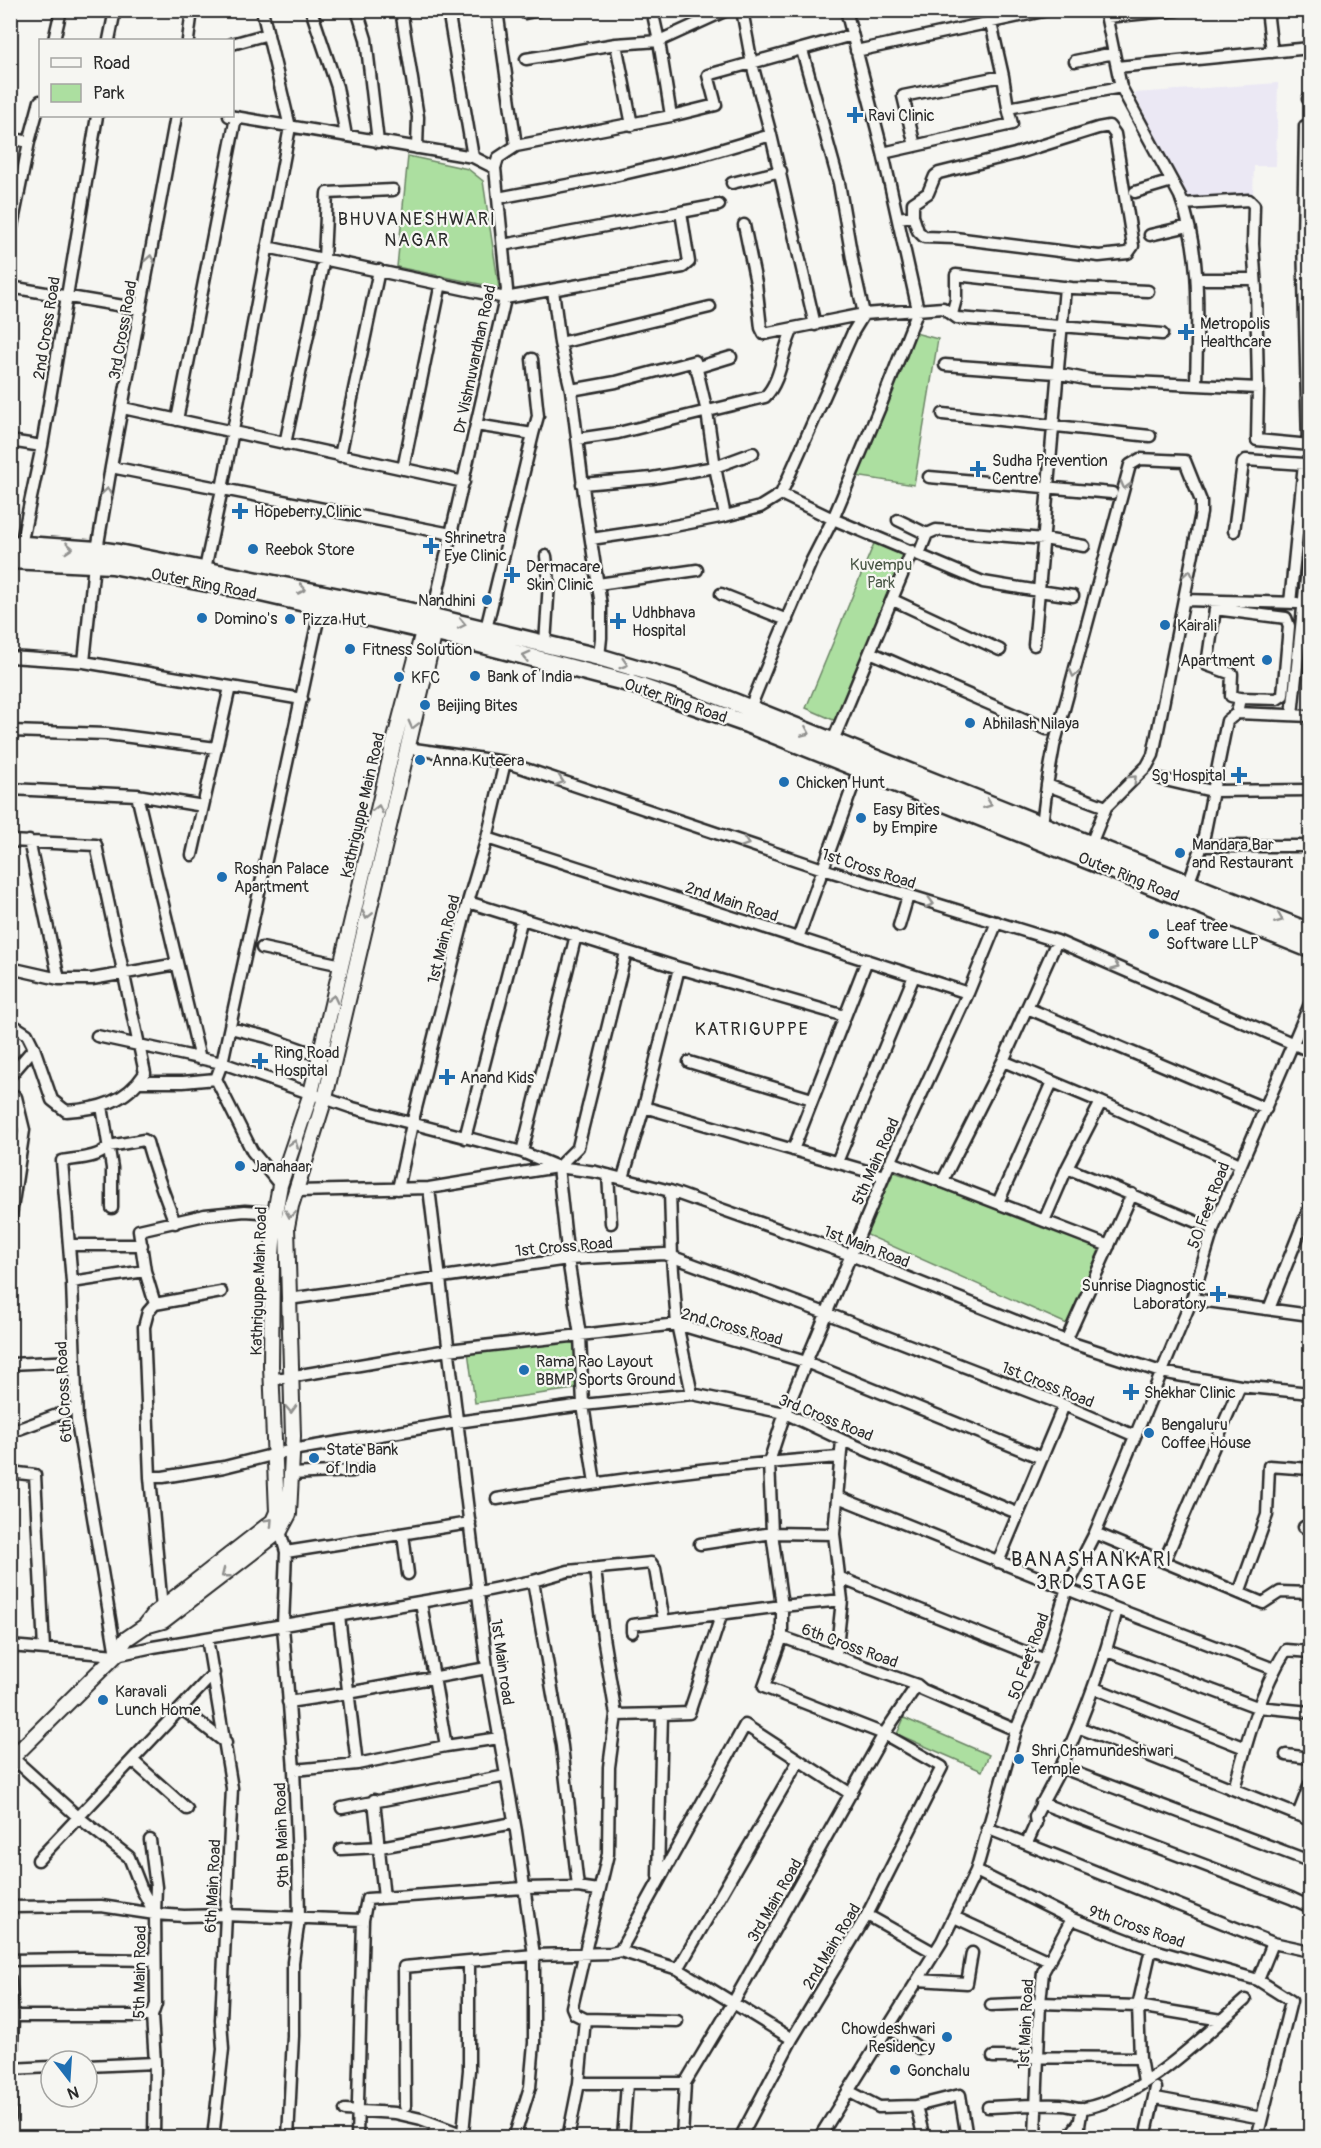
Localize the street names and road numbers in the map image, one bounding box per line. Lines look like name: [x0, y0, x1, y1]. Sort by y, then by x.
street label: 2nd Cross Road: [29, 275, 65, 381]
street label: 3rd Cross Road: [104, 279, 142, 381]
street label: Dr Vishnuvardhan Road: [449, 283, 501, 435]
street label: Outer Ring Road: [149, 564, 258, 604]
street label: Outer Ring Road: [622, 674, 730, 728]
street label: Kathriguppe Main Road: [336, 730, 389, 880]
street label: 1st Cross Road: [819, 844, 918, 894]
street label: Outer Ring Road: [1075, 848, 1182, 906]
street label: 2nd Main Road: [683, 878, 781, 926]
street label: 1st Main Road: [423, 893, 465, 986]
street label: 5th Main Road: [848, 1115, 904, 1208]
street label: 50 Feet Road: [1183, 1159, 1235, 1251]
street label: Kathriguppe Main Road: [246, 1206, 272, 1356]
street label: 1st Main Road: [821, 1221, 913, 1273]
street label: 1st Cross Road: [514, 1233, 614, 1261]
street label: 2nd Cross Road: [679, 1304, 785, 1350]
street label: 6th Cross Road: [51, 1341, 77, 1443]
street label: 1st Cross Road: [998, 1357, 1097, 1413]
street label: 3rd Cross Road: [775, 1390, 876, 1446]
street label: 50 Feet Road: [1004, 1610, 1054, 1703]
street label: 1st Main road: [486, 1618, 518, 1706]
street label: 6th Cross Road: [799, 1619, 901, 1673]
street label: 9th B Main Road: [270, 1782, 294, 1888]
street label: 6th Main Road: [201, 1839, 225, 1934]
street label: 3rd Main Road: [743, 1855, 807, 1946]
street label: 2nd Main Road: [798, 1900, 865, 1993]
street label: 9th Cross Road: [1086, 1901, 1187, 1953]
street label: 5th Main Road: [129, 1925, 151, 2019]
street label: 1st Main Road: [1014, 1978, 1038, 2070]

